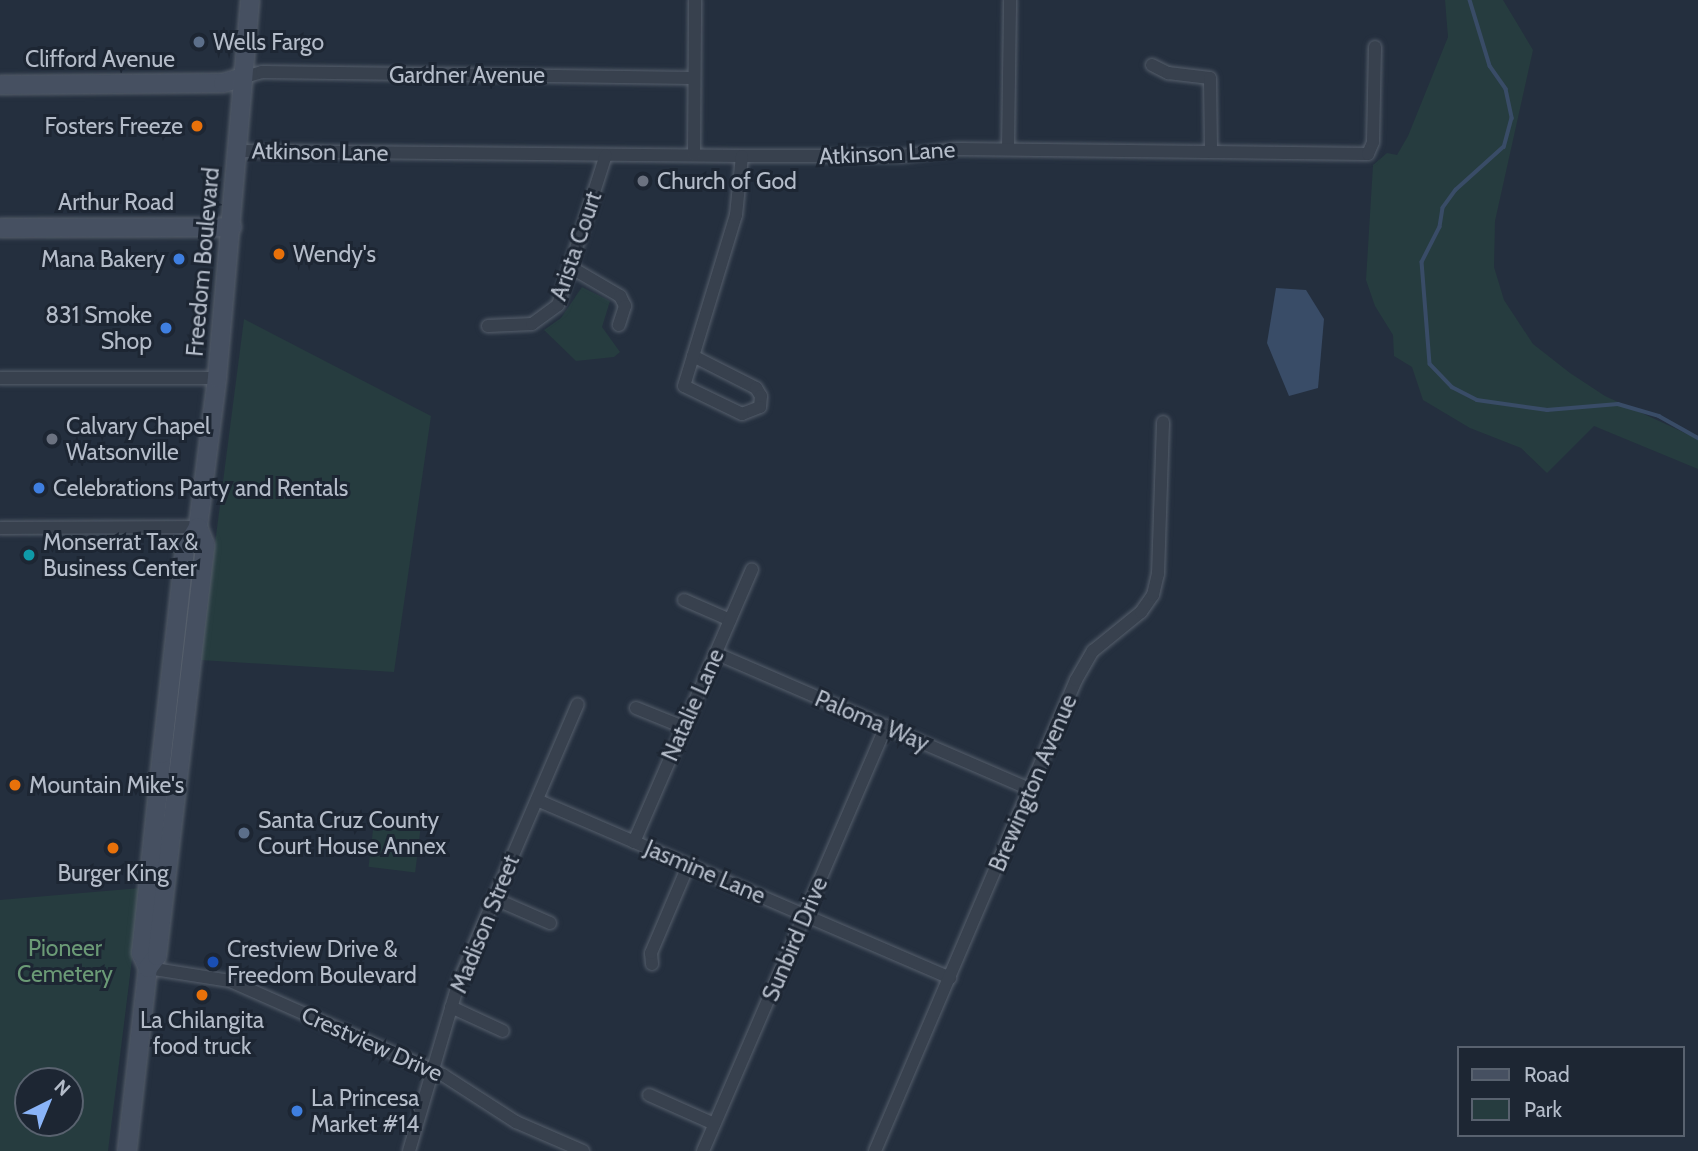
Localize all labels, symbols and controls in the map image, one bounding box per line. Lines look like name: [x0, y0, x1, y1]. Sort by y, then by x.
place label: Wells Fargo: [213, 28, 324, 56]
marker: Wells Fargo: [191, 34, 207, 50]
street label: Clifford Avenue: [25, 45, 175, 73]
street label: Gardner Avenue: [389, 61, 545, 89]
place label: Fosters Freeze: [45, 112, 183, 140]
marker: Fosters Freeze: [189, 118, 205, 134]
street label: Atkinson Lane: [818, 136, 956, 170]
street label: Atkinson Lane: [251, 137, 389, 167]
street label: Freedom Boulevard: [181, 166, 225, 358]
place label: Church of God: [657, 167, 797, 195]
marker: Church of God: [635, 173, 651, 189]
street label: Arthur Road: [58, 188, 174, 216]
street label: Arista Court: [544, 188, 608, 304]
place label: Wendy's: [293, 240, 376, 268]
place label: Mana Bakery: [41, 245, 165, 273]
marker: Wendy's: [271, 246, 287, 262]
marker: Mana Bakery: [171, 251, 187, 267]
place label: 831 Smoke Shop: [45, 301, 152, 355]
marker: 831 Smoke Shop: [158, 320, 174, 336]
place label: Calvary Chapel Watsonville: [66, 412, 210, 466]
marker: Calvary Chapel Watsonville: [44, 431, 60, 447]
place label: Celebrations Party and Rentals: [53, 474, 348, 502]
marker: Celebrations Party and Rentals: [31, 480, 47, 496]
place label: Monserrat Tax & Business Center: [43, 528, 198, 582]
marker: Monserrat Tax & Business Center: [21, 547, 37, 563]
street label: Natalie Lane: [656, 645, 730, 765]
street label: Paloma Way: [811, 685, 933, 757]
street label: Brewington Avenue: [983, 690, 1083, 876]
place label: Mountain Mike's: [29, 771, 184, 799]
marker: Mountain Mike's: [7, 777, 23, 793]
place label: Santa Cruz County Court House Annex: [258, 806, 446, 860]
marker: Santa Cruz County Court House Annex: [236, 825, 252, 841]
street label: Jasmine Lane: [641, 834, 769, 910]
marker: Burger King: [105, 840, 121, 856]
street label: Madison Street: [445, 851, 525, 997]
place label: Burger King: [57, 859, 169, 887]
street label: Sunbird Drive: [756, 873, 834, 1005]
park label: Pioneer Cemetery: [17, 934, 113, 988]
place label: Crestview Drive & Freedom Boulevard: [227, 935, 417, 989]
marker: Crestview Drive & Freedom Boulevard: [205, 954, 221, 970]
marker: La Chilangita food truck: [194, 987, 210, 1003]
street label: Crestview Drive: [297, 1001, 447, 1087]
place label: La Chilangita food truck: [140, 1006, 264, 1060]
legend: [1456, 1046, 1684, 1137]
text: Road: [1524, 1062, 1570, 1087]
north arrow: [14, 1067, 84, 1137]
text: N: [50, 1075, 75, 1101]
place label: La Princesa Market #14: [311, 1084, 419, 1138]
text: Park: [1524, 1097, 1562, 1122]
marker: La Princesa Market #14: [289, 1103, 305, 1119]

